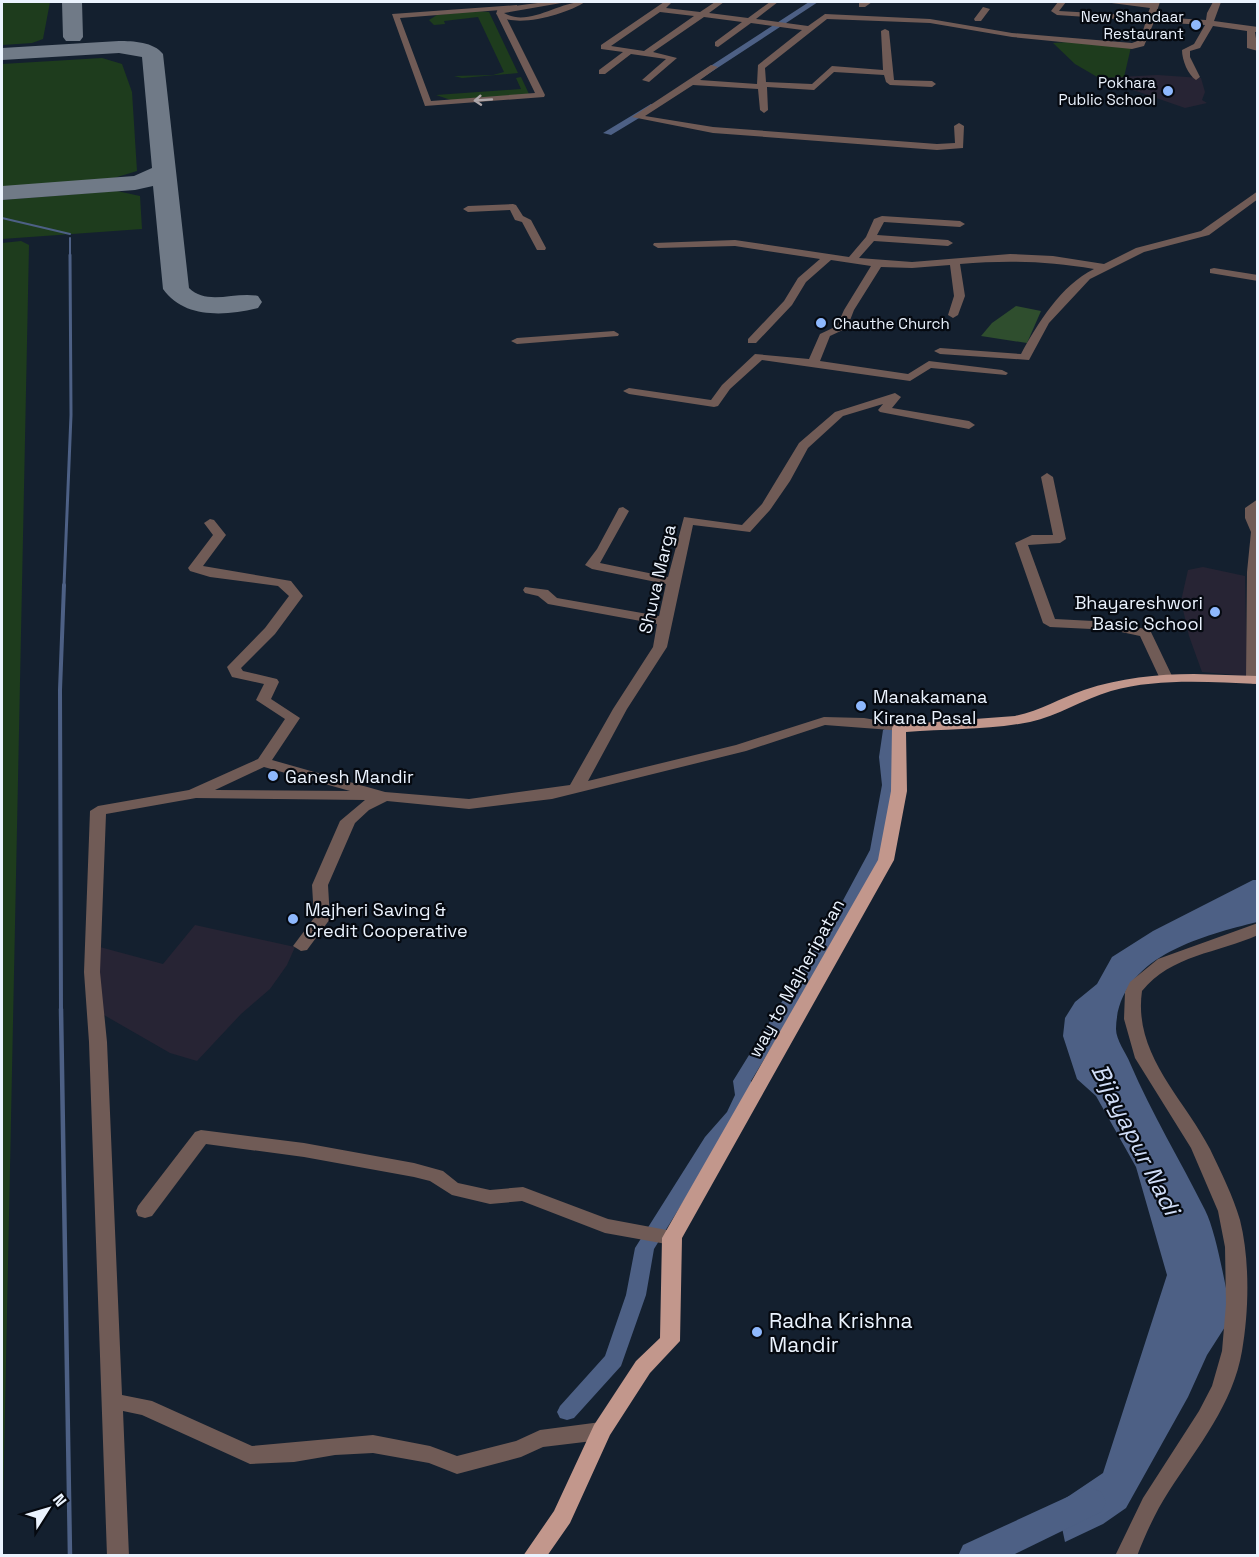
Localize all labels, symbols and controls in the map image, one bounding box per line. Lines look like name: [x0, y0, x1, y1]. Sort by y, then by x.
place label: New Shandaar Restaurant: [1081, 7, 1184, 43]
marker: New Shandaar Restaurant: [1189, 18, 1203, 32]
place label: Pokhara Public School: [1058, 73, 1156, 109]
marker: Pokhara Public School: [1161, 84, 1175, 98]
one-way arrow: [473, 94, 493, 105]
place label: Chauthe Church: [833, 314, 950, 333]
marker: Chauthe Church: [814, 316, 828, 330]
street label: Shuva Marga: [633, 522, 681, 636]
place label: Bhayareshwori Basic School: [1074, 591, 1203, 635]
marker: Bhayareshwori Basic School: [1208, 605, 1222, 619]
place label: Manakamana Kirana Pasal: [873, 685, 987, 729]
marker: Manakamana Kirana Pasal: [854, 699, 868, 713]
place label: Ganesh Mandir: [285, 765, 414, 788]
marker: Ganesh Mandir: [266, 769, 280, 783]
street label: way to Majheripatan: [743, 895, 849, 1061]
place label: Majheri Saving & Credit Cooperative: [305, 898, 468, 942]
marker: Majheri Saving & Credit Cooperative: [286, 912, 300, 926]
water label: Bijayapur Nadi: [1085, 1058, 1189, 1223]
place label: Radha Krishna Mandir: [769, 1307, 913, 1358]
marker: Radha Krishna Mandir: [750, 1325, 764, 1339]
north arrow: [18, 1479, 78, 1539]
text: N: [48, 1490, 71, 1511]

